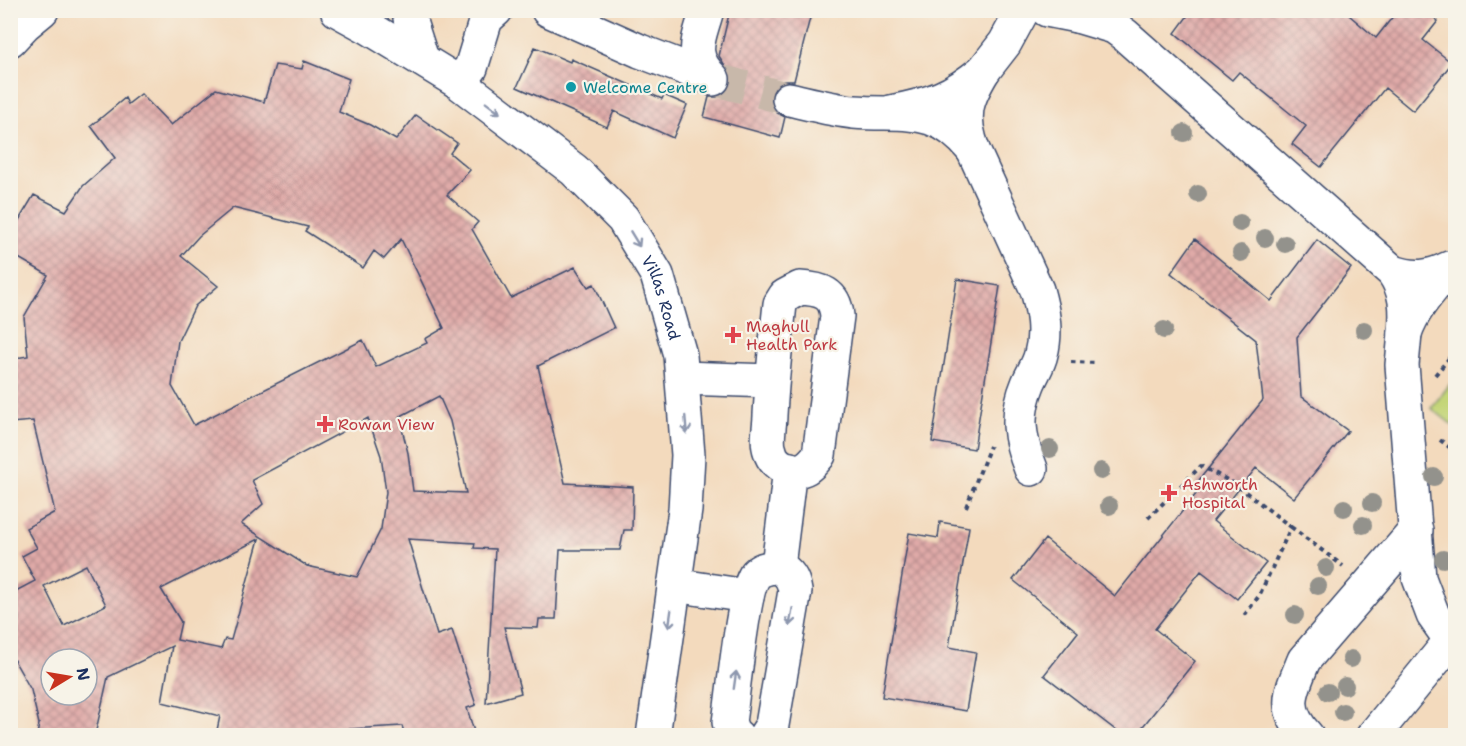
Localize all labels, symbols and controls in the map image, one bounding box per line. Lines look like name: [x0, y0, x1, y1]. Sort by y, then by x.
place label: Welcome Centre: [583, 77, 708, 98]
marker: Welcome Centre: [564, 80, 578, 94]
one-way arrow: [485, 102, 501, 115]
one-way arrow: [630, 230, 642, 247]
street label: Villas Road: [636, 252, 685, 342]
place label: Maghull Health Park: [746, 316, 838, 355]
marker: Maghull Health Park: [724, 326, 742, 344]
place label: Rowan View: [338, 414, 435, 435]
one-way arrow: [681, 414, 692, 434]
marker: Rowan View: [316, 415, 334, 433]
place label: Ashworth Hospital: [1182, 474, 1258, 513]
marker: Ashworth Hospital: [1160, 484, 1178, 502]
one-way arrow: [785, 606, 796, 626]
one-way arrow: [664, 608, 675, 628]
north arrow: [39, 647, 99, 707]
text: N: [72, 666, 95, 682]
one-way arrow: [729, 671, 740, 690]

